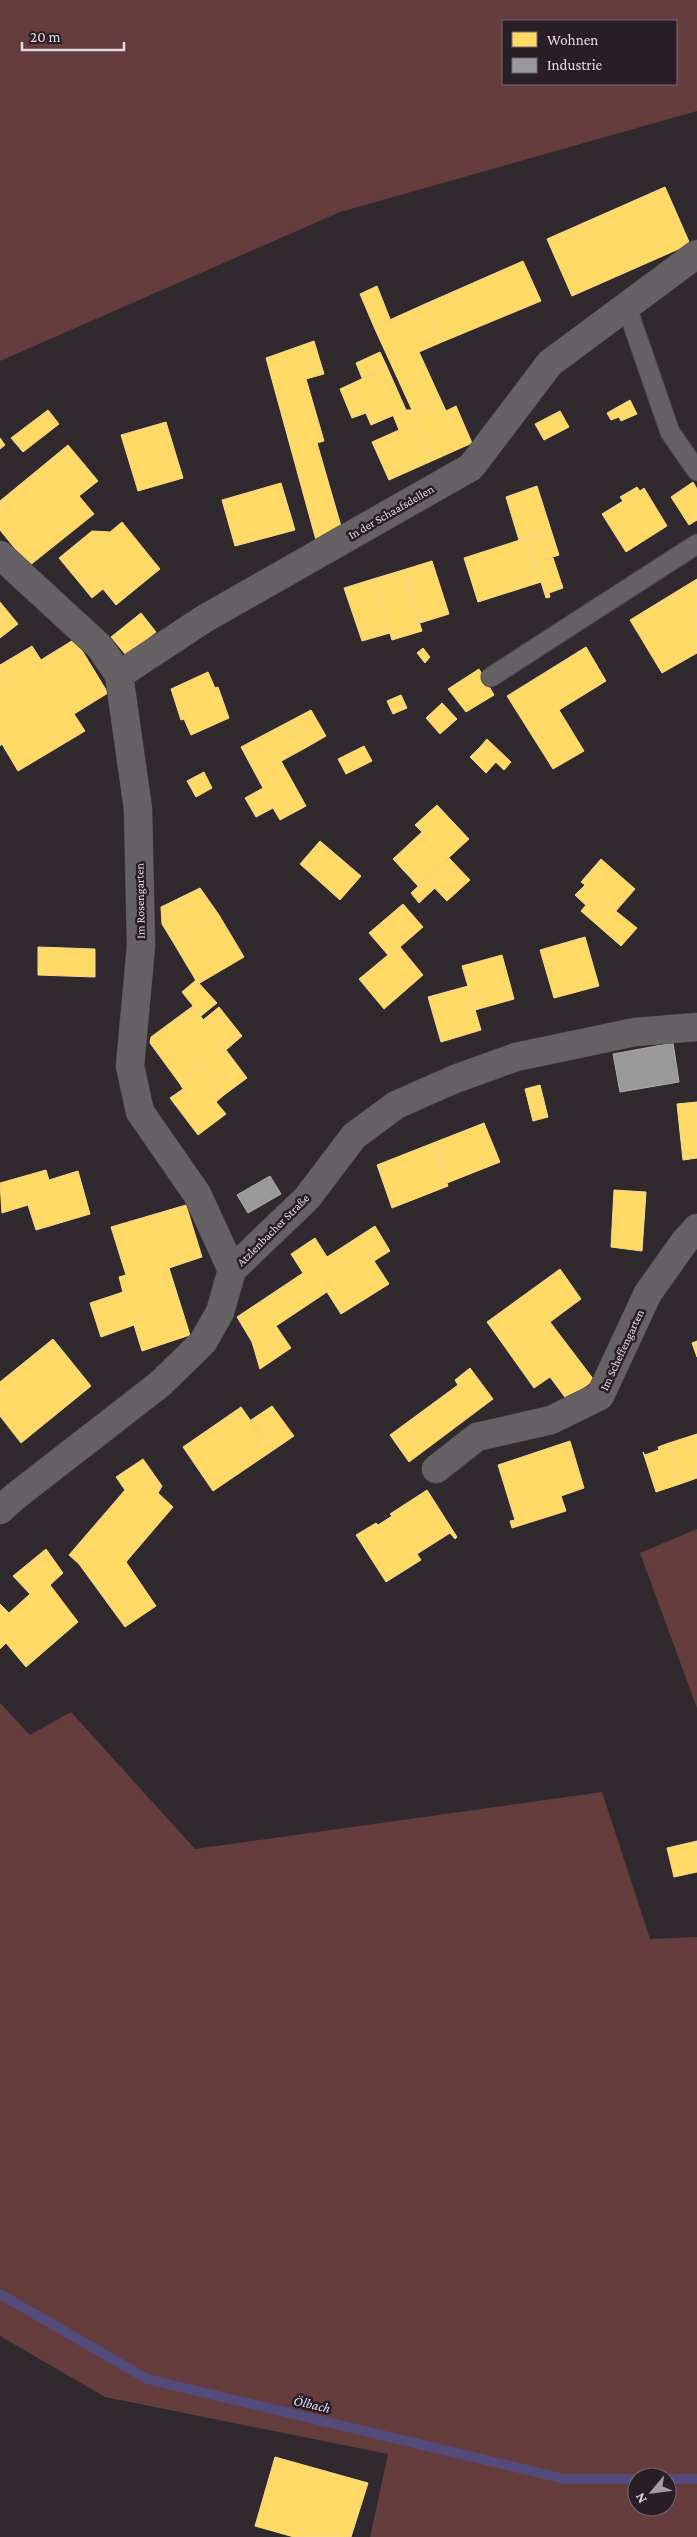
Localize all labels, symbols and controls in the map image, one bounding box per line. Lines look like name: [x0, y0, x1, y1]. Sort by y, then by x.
scale bar: [22, 20, 125, 52]
legend: [502, 20, 677, 85]
text: 20 m: [30, 29, 61, 45]
text: Wohnen: [547, 32, 598, 48]
text: Industrie: [547, 57, 603, 73]
street label: In der Schaafsdellen: [346, 482, 437, 542]
street label: Im Rosengarten: [132, 863, 148, 939]
street label: Atzlenbacher Straße: [234, 1191, 312, 1269]
street label: Im Scheffengarten: [597, 1307, 647, 1393]
water label: Ölbach: [292, 2392, 332, 2416]
north arrow: [627, 2467, 677, 2517]
text: N: [631, 2490, 650, 2506]

